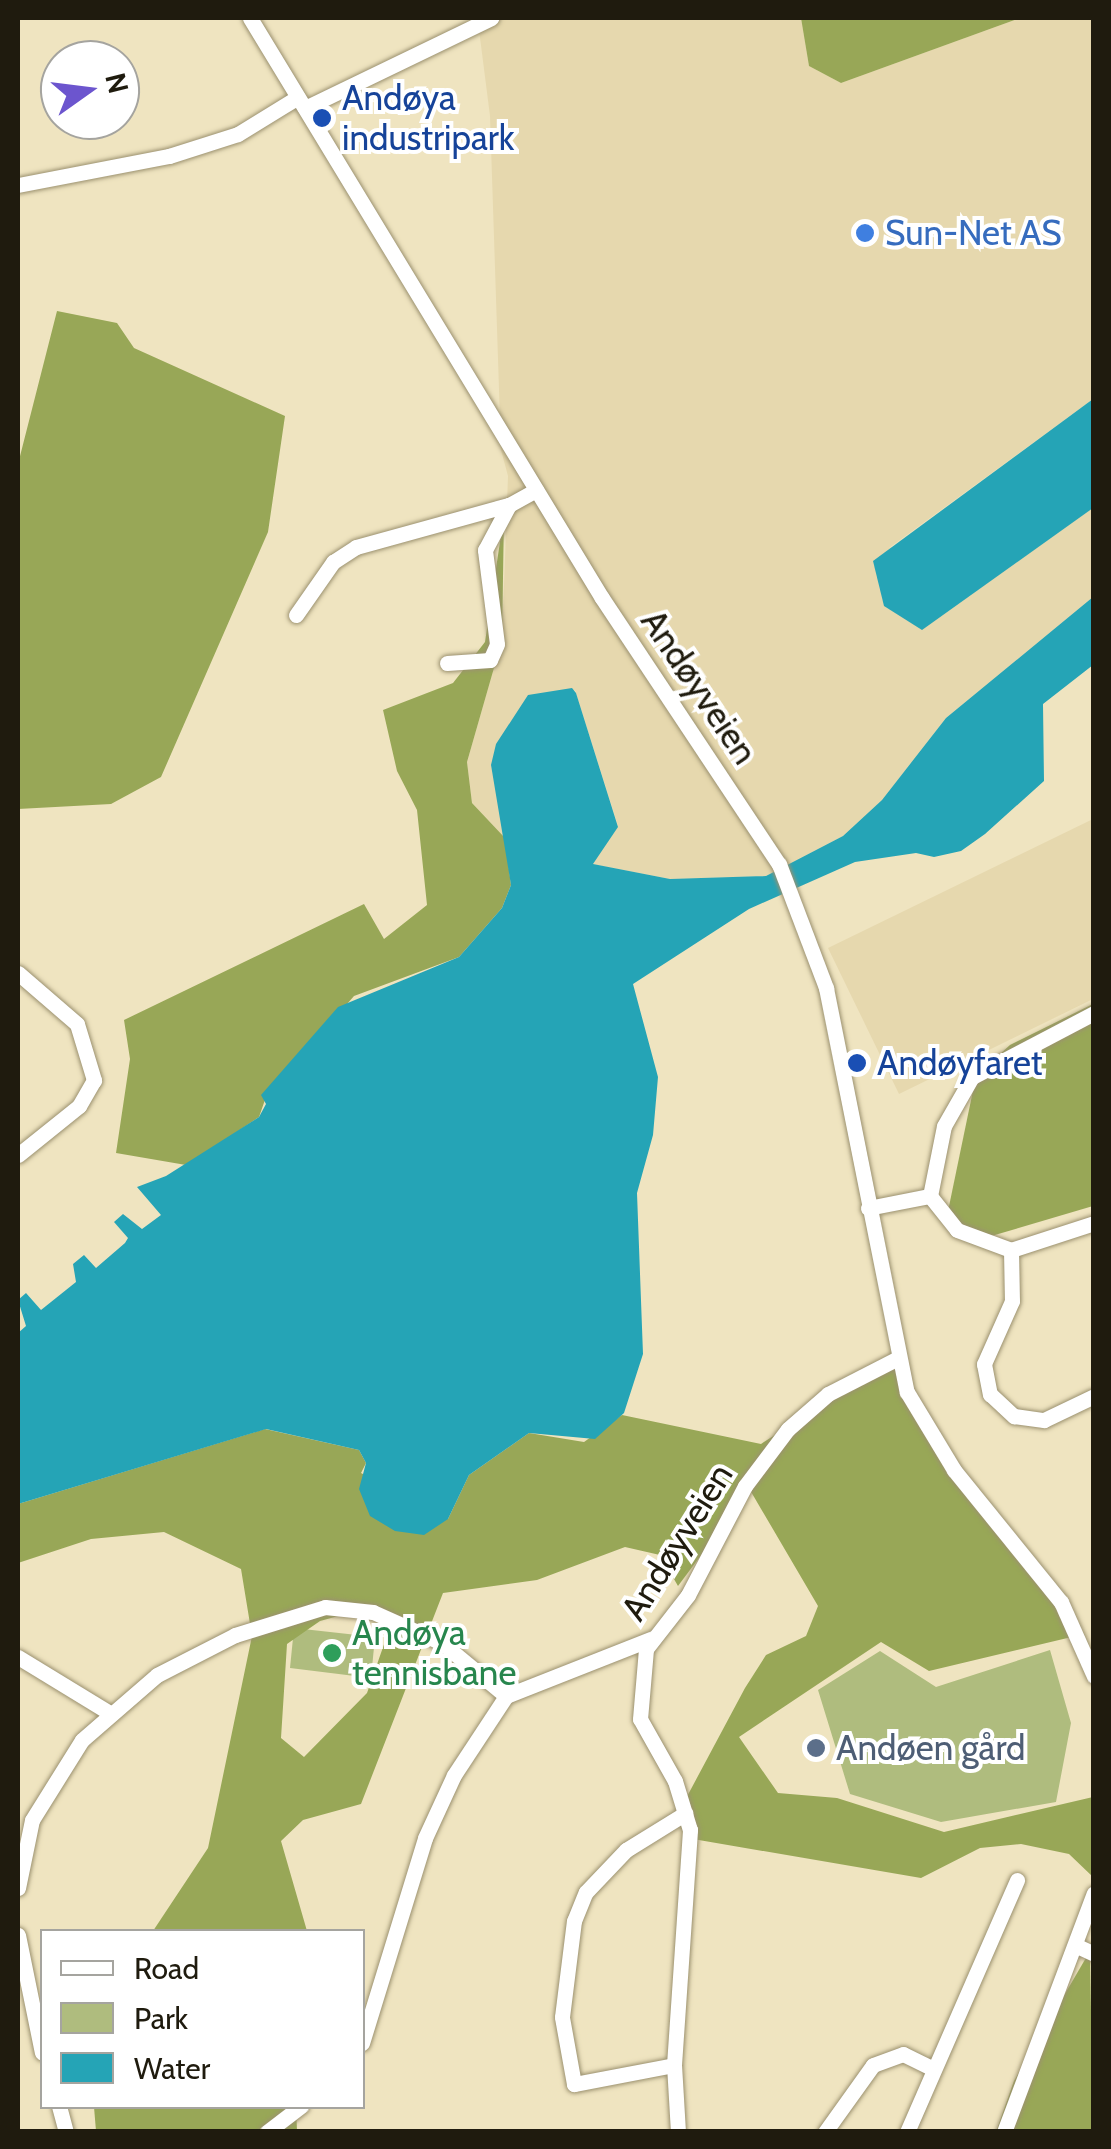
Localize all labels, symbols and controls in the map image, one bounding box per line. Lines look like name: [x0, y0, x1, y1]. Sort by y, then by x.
north arrow: [40, 40, 140, 140]
text: N: [98, 70, 136, 97]
place label: Andøya industripark: [342, 77, 515, 159]
marker: Andøya industripark: [311, 107, 333, 129]
place label: Sun-Net AS: [885, 212, 1062, 254]
marker: Sun-Net AS: [854, 222, 876, 244]
street label: Andøyveien: [632, 602, 766, 772]
place label: Andøyfaret: [877, 1042, 1043, 1084]
marker: Andøyfaret: [846, 1052, 868, 1074]
street label: Andøyveien: [612, 1456, 742, 1628]
place label: Andøya tennisbane: [352, 1612, 516, 1694]
marker: Andøya tennisbane: [321, 1642, 343, 1664]
place label: Andøen gård: [836, 1727, 1025, 1769]
marker: Andøen gård: [805, 1737, 827, 1759]
legend: [40, 1929, 365, 2109]
text: Road: [134, 1950, 199, 1987]
text: Park: [134, 2000, 188, 2037]
text: Water: [134, 2050, 210, 2087]

